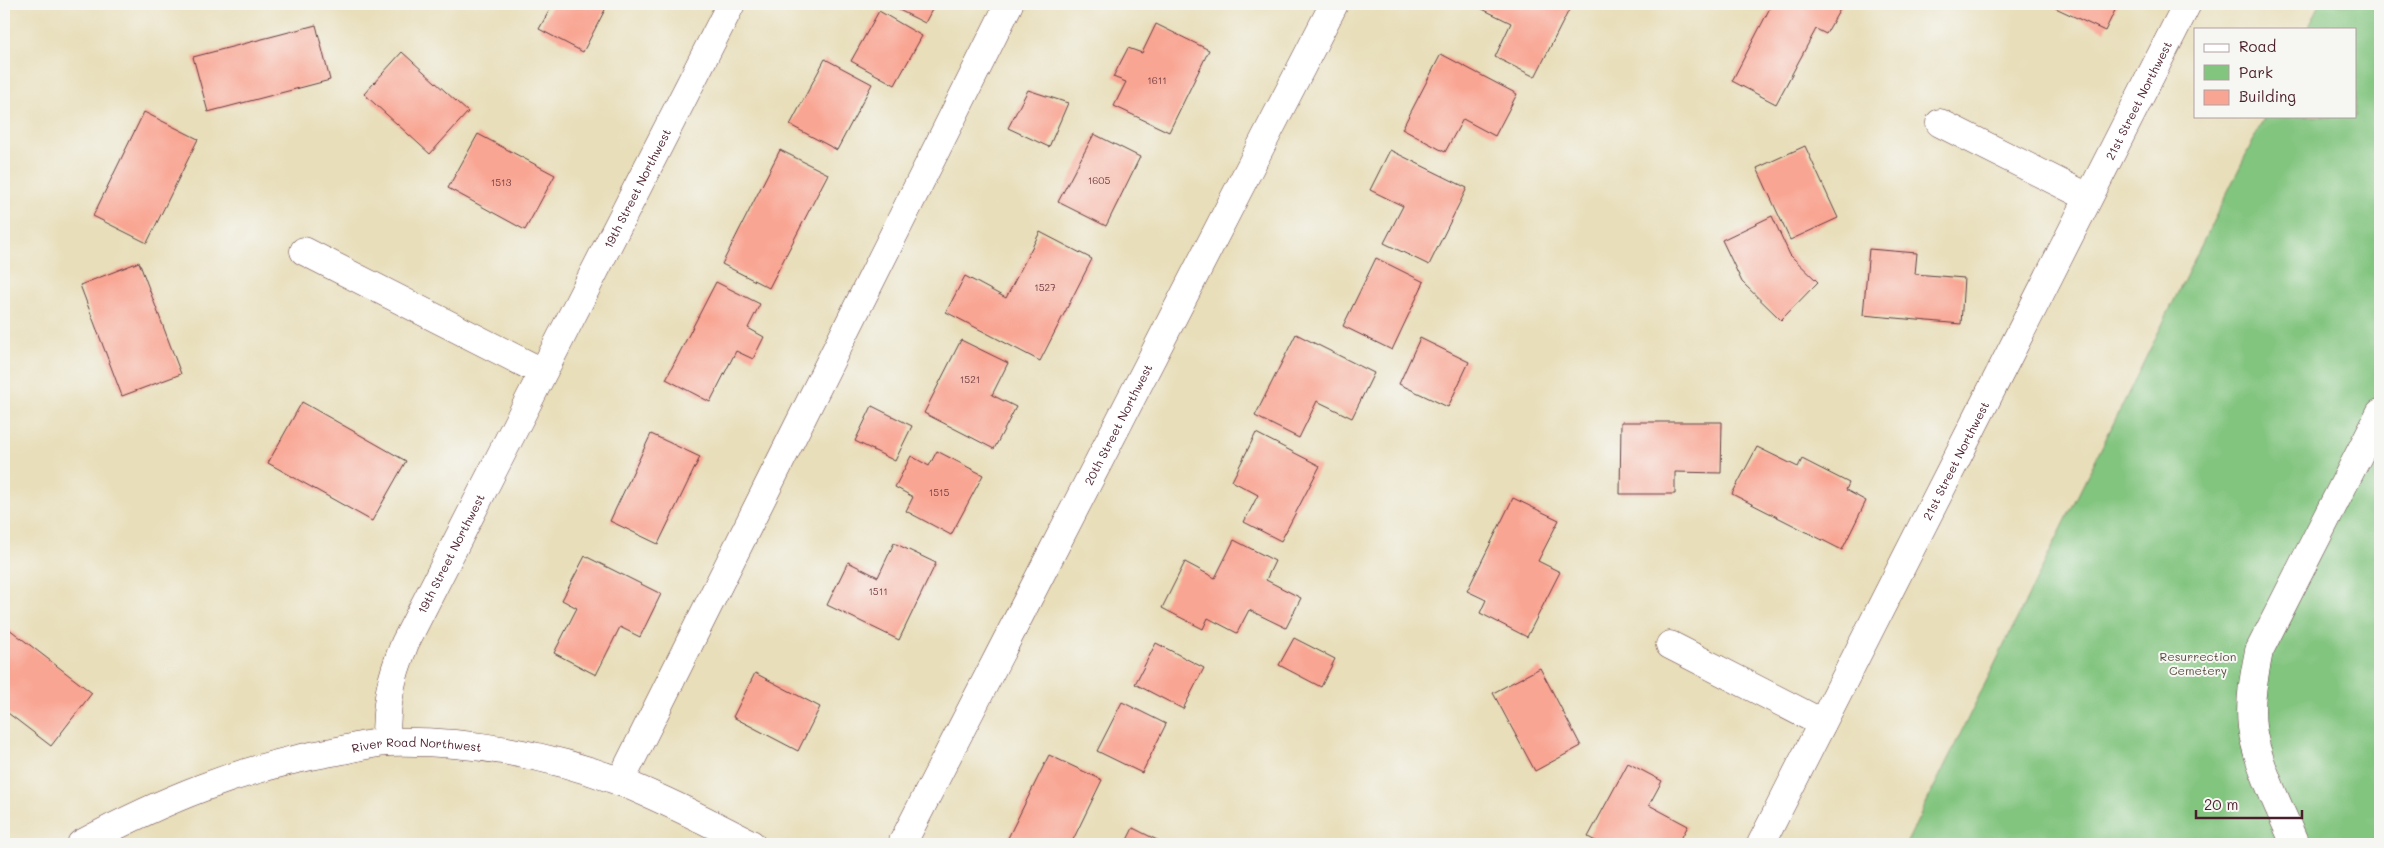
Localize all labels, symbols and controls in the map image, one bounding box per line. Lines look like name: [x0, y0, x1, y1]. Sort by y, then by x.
legend: [2194, 28, 2356, 118]
text: Road: [2239, 36, 2276, 56]
street label: 21st Street Northwest: [2101, 38, 2175, 162]
text: Park: [2239, 62, 2273, 82]
house number: 1611: [1147, 73, 1167, 87]
text: Building: [2239, 86, 2296, 106]
street label: 19th Street Northwest: [600, 126, 674, 251]
house number: 1605: [1088, 173, 1110, 187]
house number: 1513: [491, 175, 511, 189]
house number: 1527: [1034, 280, 1056, 294]
street label: 20th Street Northwest: [1080, 361, 1156, 488]
house number: 1521: [960, 372, 980, 386]
street label: 21st Street Northwest: [1919, 398, 1992, 523]
house number: 1515: [929, 485, 949, 499]
street label: 19th Street Northwest: [413, 491, 488, 616]
house number: 1511: [868, 584, 888, 598]
park label: Resurrection Cemetery: [2160, 648, 2236, 678]
street label: River Road Northwest: [350, 734, 483, 756]
scale bar: [2196, 788, 2303, 820]
text: 20 m: [2204, 794, 2238, 814]

